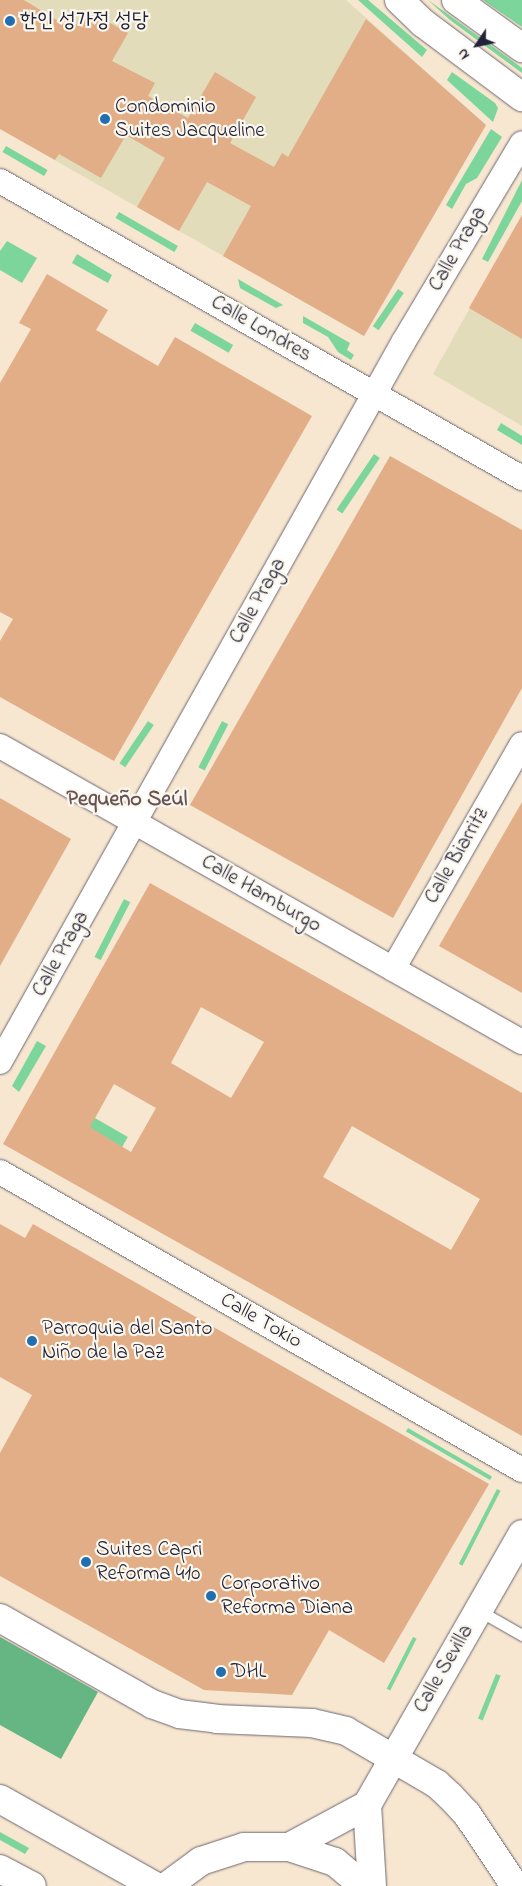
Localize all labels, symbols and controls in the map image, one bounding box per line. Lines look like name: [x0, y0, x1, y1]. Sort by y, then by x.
place label: 한인 성가정 성당: [20, 8, 149, 34]
marker: 한인 성가정 성당: [4, 15, 16, 27]
north arrow: [452, 20, 502, 70]
text: N: [453, 44, 476, 63]
place label: Condominio Suites Jacqueline: [115, 94, 265, 144]
marker: Condominio Suites Jacqueline: [99, 113, 111, 125]
street label: Calle Praga: [424, 202, 492, 296]
street label: Calle Londres: [206, 290, 316, 368]
street label: Calle Praga: [224, 554, 292, 648]
district label: Pequeño Seúl: [67, 788, 187, 814]
street label: Calle Biarritz: [419, 804, 495, 908]
street label: Calle Hamburgo: [197, 850, 325, 938]
street label: Calle Praga: [27, 907, 95, 1001]
street label: Calle Tokio: [216, 1288, 306, 1354]
place label: Parroquia del Santo Niño de la Paz: [42, 1316, 212, 1366]
marker: Parroquia del Santo Niño de la Paz: [26, 1335, 38, 1347]
place label: Suites Capri Reforma 410: [96, 1537, 202, 1587]
marker: Suites Capri Reforma 410: [80, 1556, 92, 1568]
place label: Corporativo Reforma Diana: [221, 1571, 353, 1621]
marker: Corporativo Reforma Diana: [205, 1590, 217, 1602]
street label: Calle Sevilla: [409, 1620, 479, 1718]
place label: DHL: [231, 1659, 266, 1685]
marker: DHL: [215, 1666, 227, 1678]

